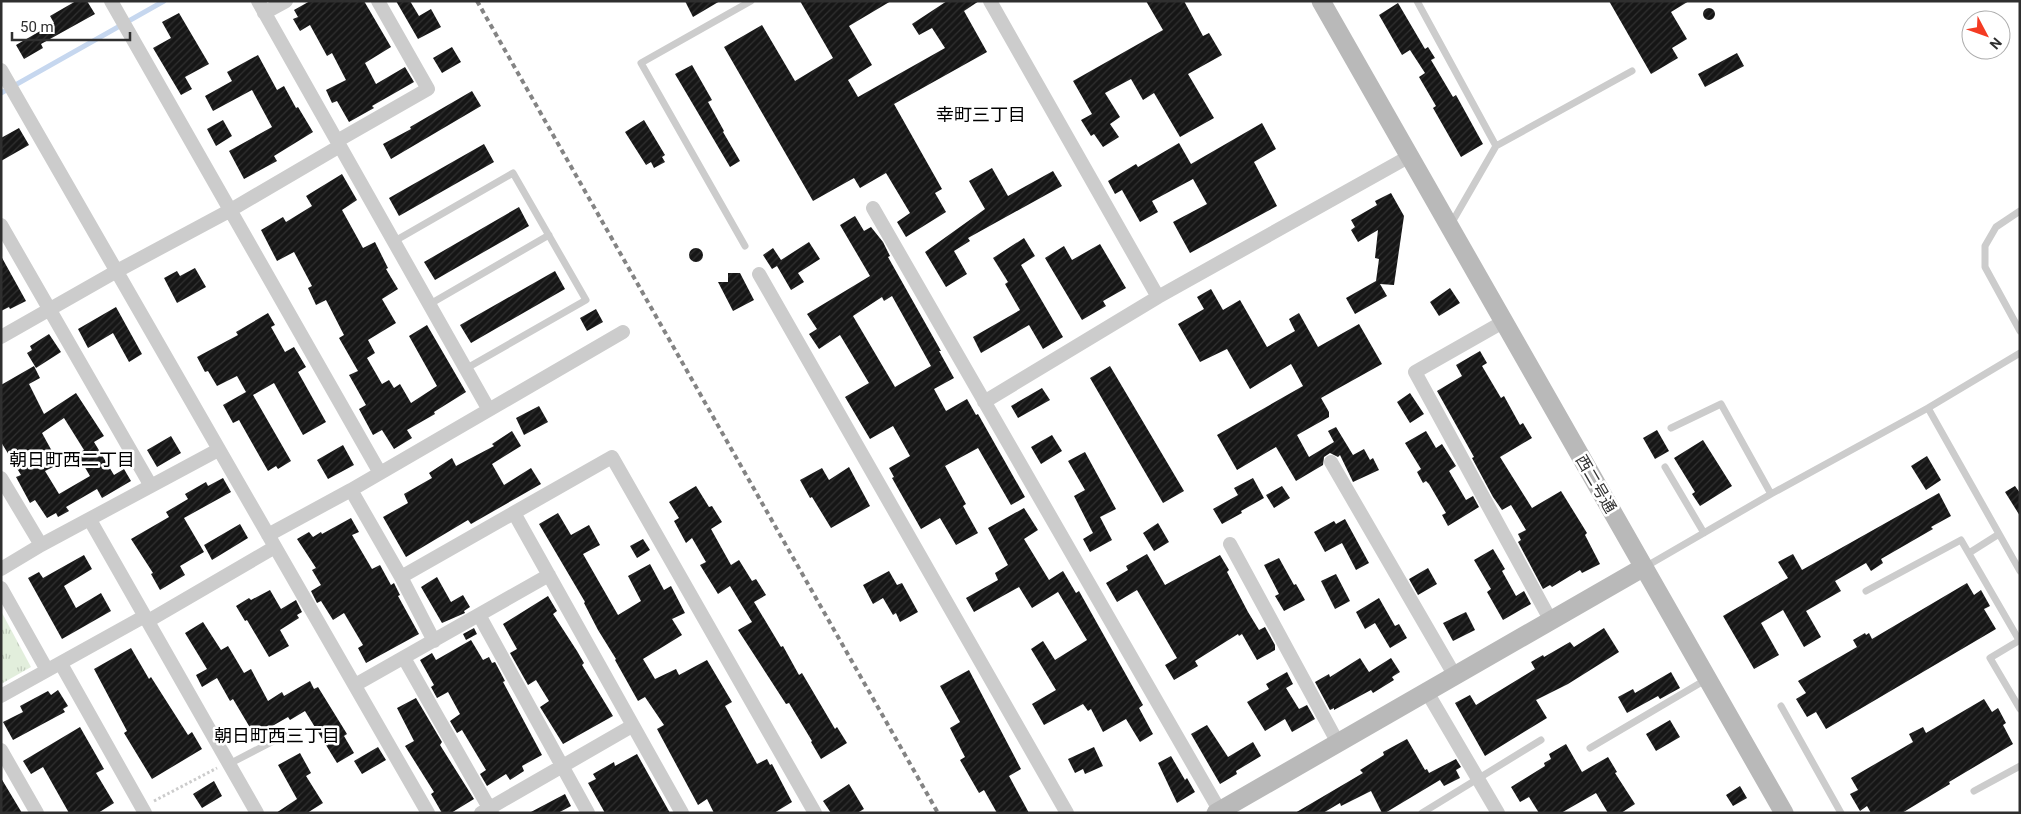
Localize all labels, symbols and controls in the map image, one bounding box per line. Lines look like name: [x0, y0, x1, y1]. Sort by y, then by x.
scale bar: [12, 10, 130, 42]
north arrow: [1961, 10, 2011, 60]
text: 50 m: [20, 18, 54, 36]
text: N: [1987, 35, 2005, 53]
district label: 幸町三丁目: [936, 104, 1026, 125]
district label: 朝日町西二丁目: [9, 449, 135, 470]
street label: 西二号通: [1572, 452, 1620, 516]
district label: 朝日町西三丁目: [214, 725, 340, 746]

